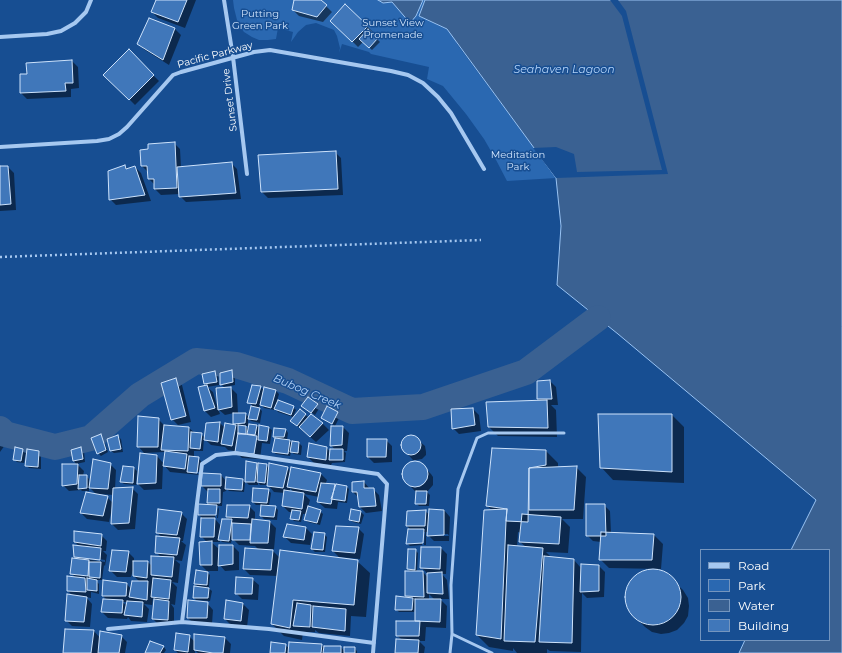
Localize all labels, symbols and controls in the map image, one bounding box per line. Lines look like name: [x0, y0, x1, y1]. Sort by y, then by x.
park label: Putting Green Park: [232, 8, 288, 32]
park label: Sunset View Promenade: [362, 17, 424, 40]
street label: Pacific Parkway: [176, 39, 254, 71]
water label: Seahaven Lagoon: [513, 63, 615, 77]
street label: Sunset Drive: [220, 68, 240, 132]
park label: Meditation Park: [491, 149, 545, 172]
water label: Bubog Creek: [271, 372, 343, 412]
legend: [700, 549, 830, 641]
text: Road: [738, 558, 769, 573]
text: Park: [738, 578, 765, 593]
text: Water: [738, 598, 774, 613]
text: Building: [738, 618, 789, 633]

